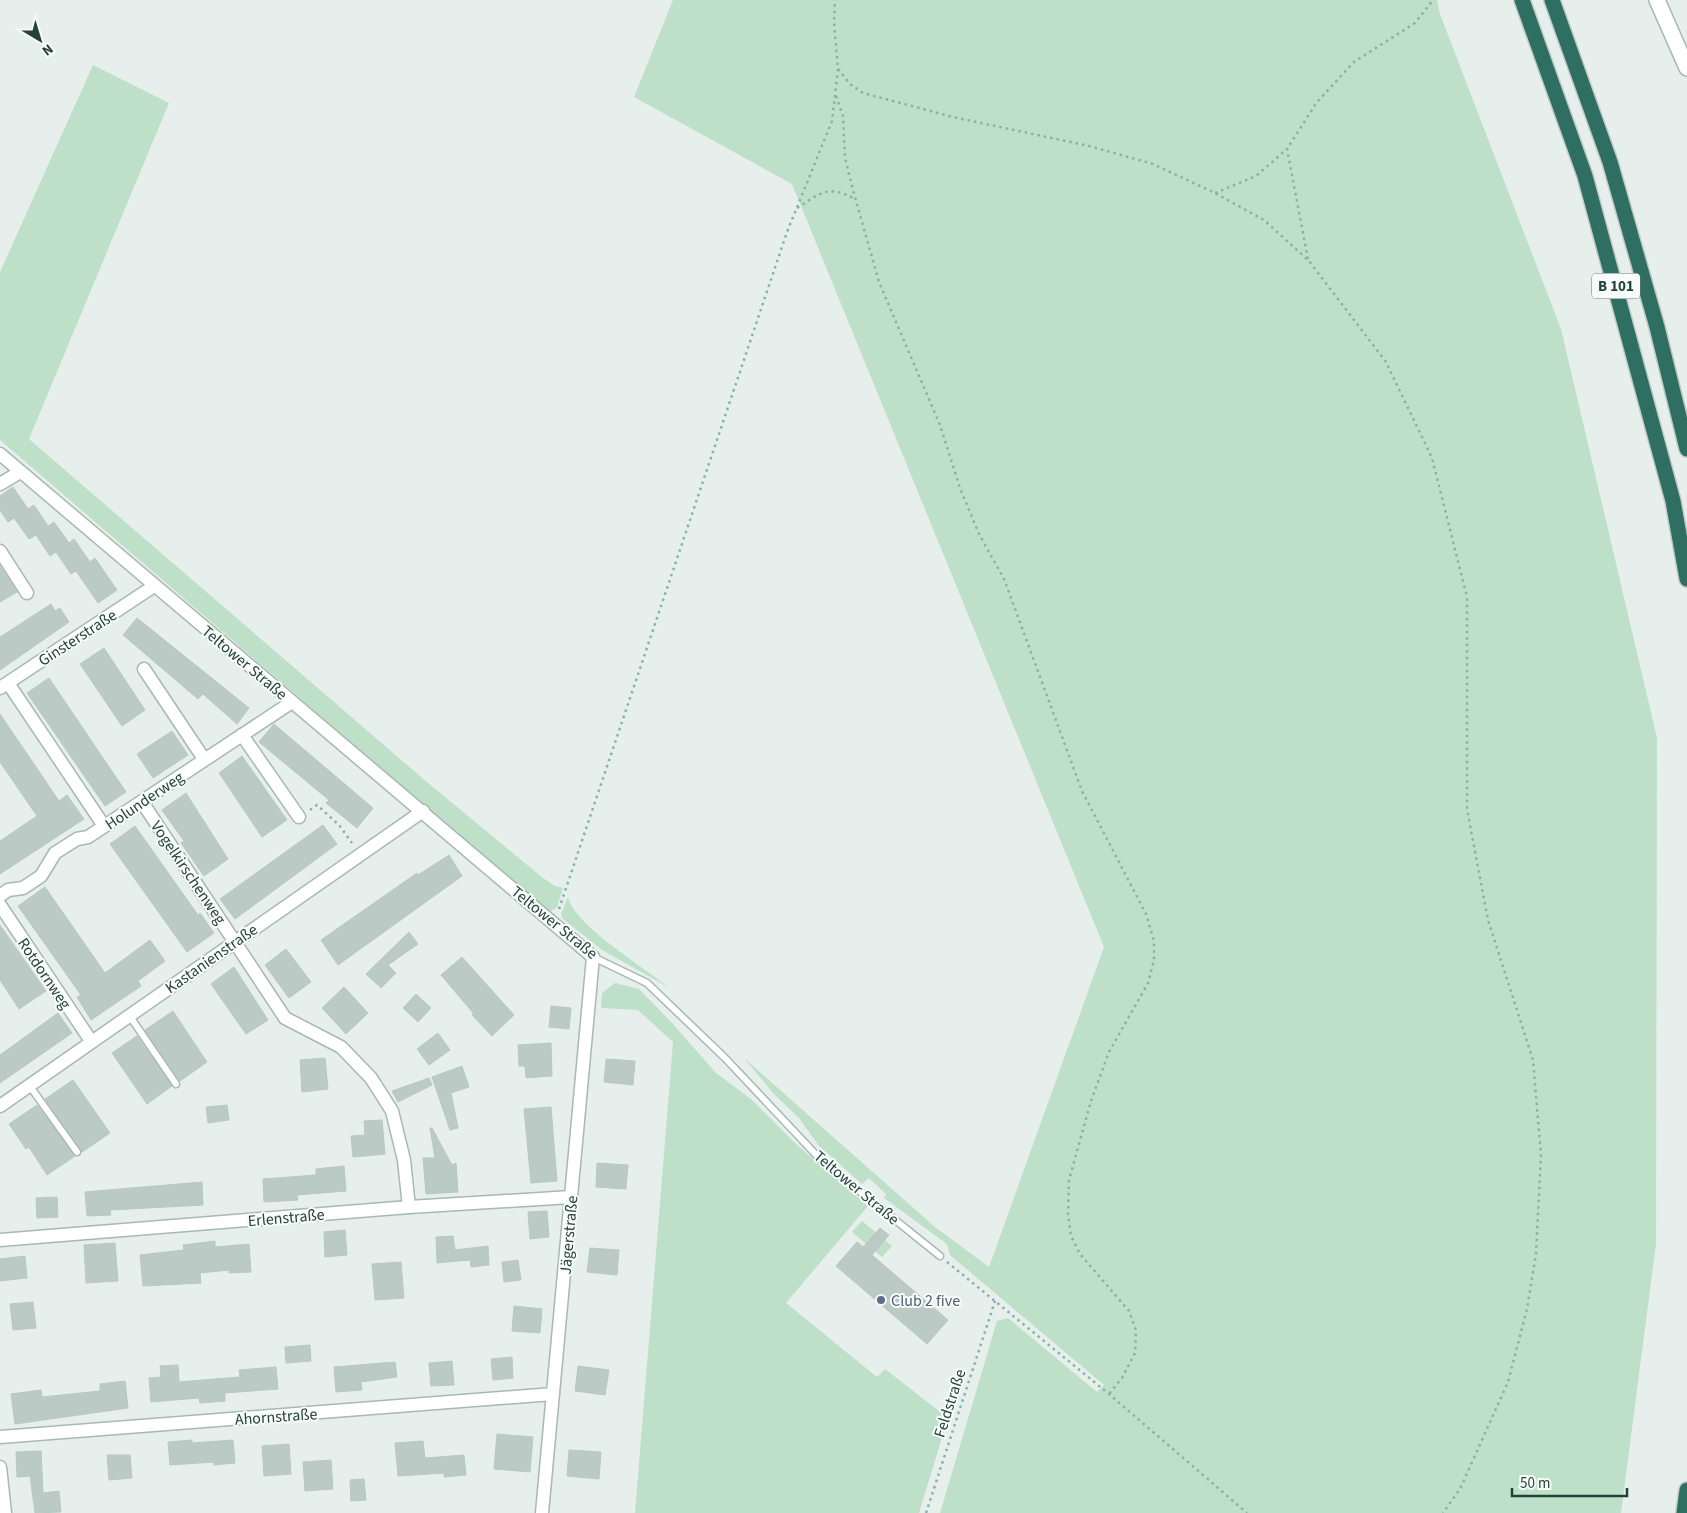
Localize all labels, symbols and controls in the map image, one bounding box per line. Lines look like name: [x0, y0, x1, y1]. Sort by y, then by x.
north arrow: [15, 15, 65, 65]
text: N: [38, 39, 57, 60]
road number: B 101: [1592, 274, 1640, 298]
street label: Ginsterstraße: [34, 604, 121, 672]
street label: Teltower Straße: [197, 620, 292, 705]
street label: Holunderweg: [101, 766, 188, 835]
street label: Vogelkirschenweg: [145, 816, 231, 929]
street label: Teltower Straße: [506, 881, 602, 965]
street label: Kastanienstraße: [161, 919, 262, 999]
street label: Rotdornweg: [12, 934, 76, 1014]
street label: Teltower Straße: [809, 1145, 904, 1230]
street label: Jägerstraße: [555, 1195, 583, 1275]
street label: Erlenstraße: [247, 1204, 325, 1232]
place label: Club 2 five: [891, 1290, 960, 1312]
marker: Club 2 five: [875, 1294, 887, 1306]
street label: Feldstraße: [929, 1366, 971, 1440]
street label: Ahornstraße: [234, 1403, 318, 1431]
scale bar: [1512, 1466, 1627, 1498]
text: 50 m: [1520, 1473, 1550, 1494]

